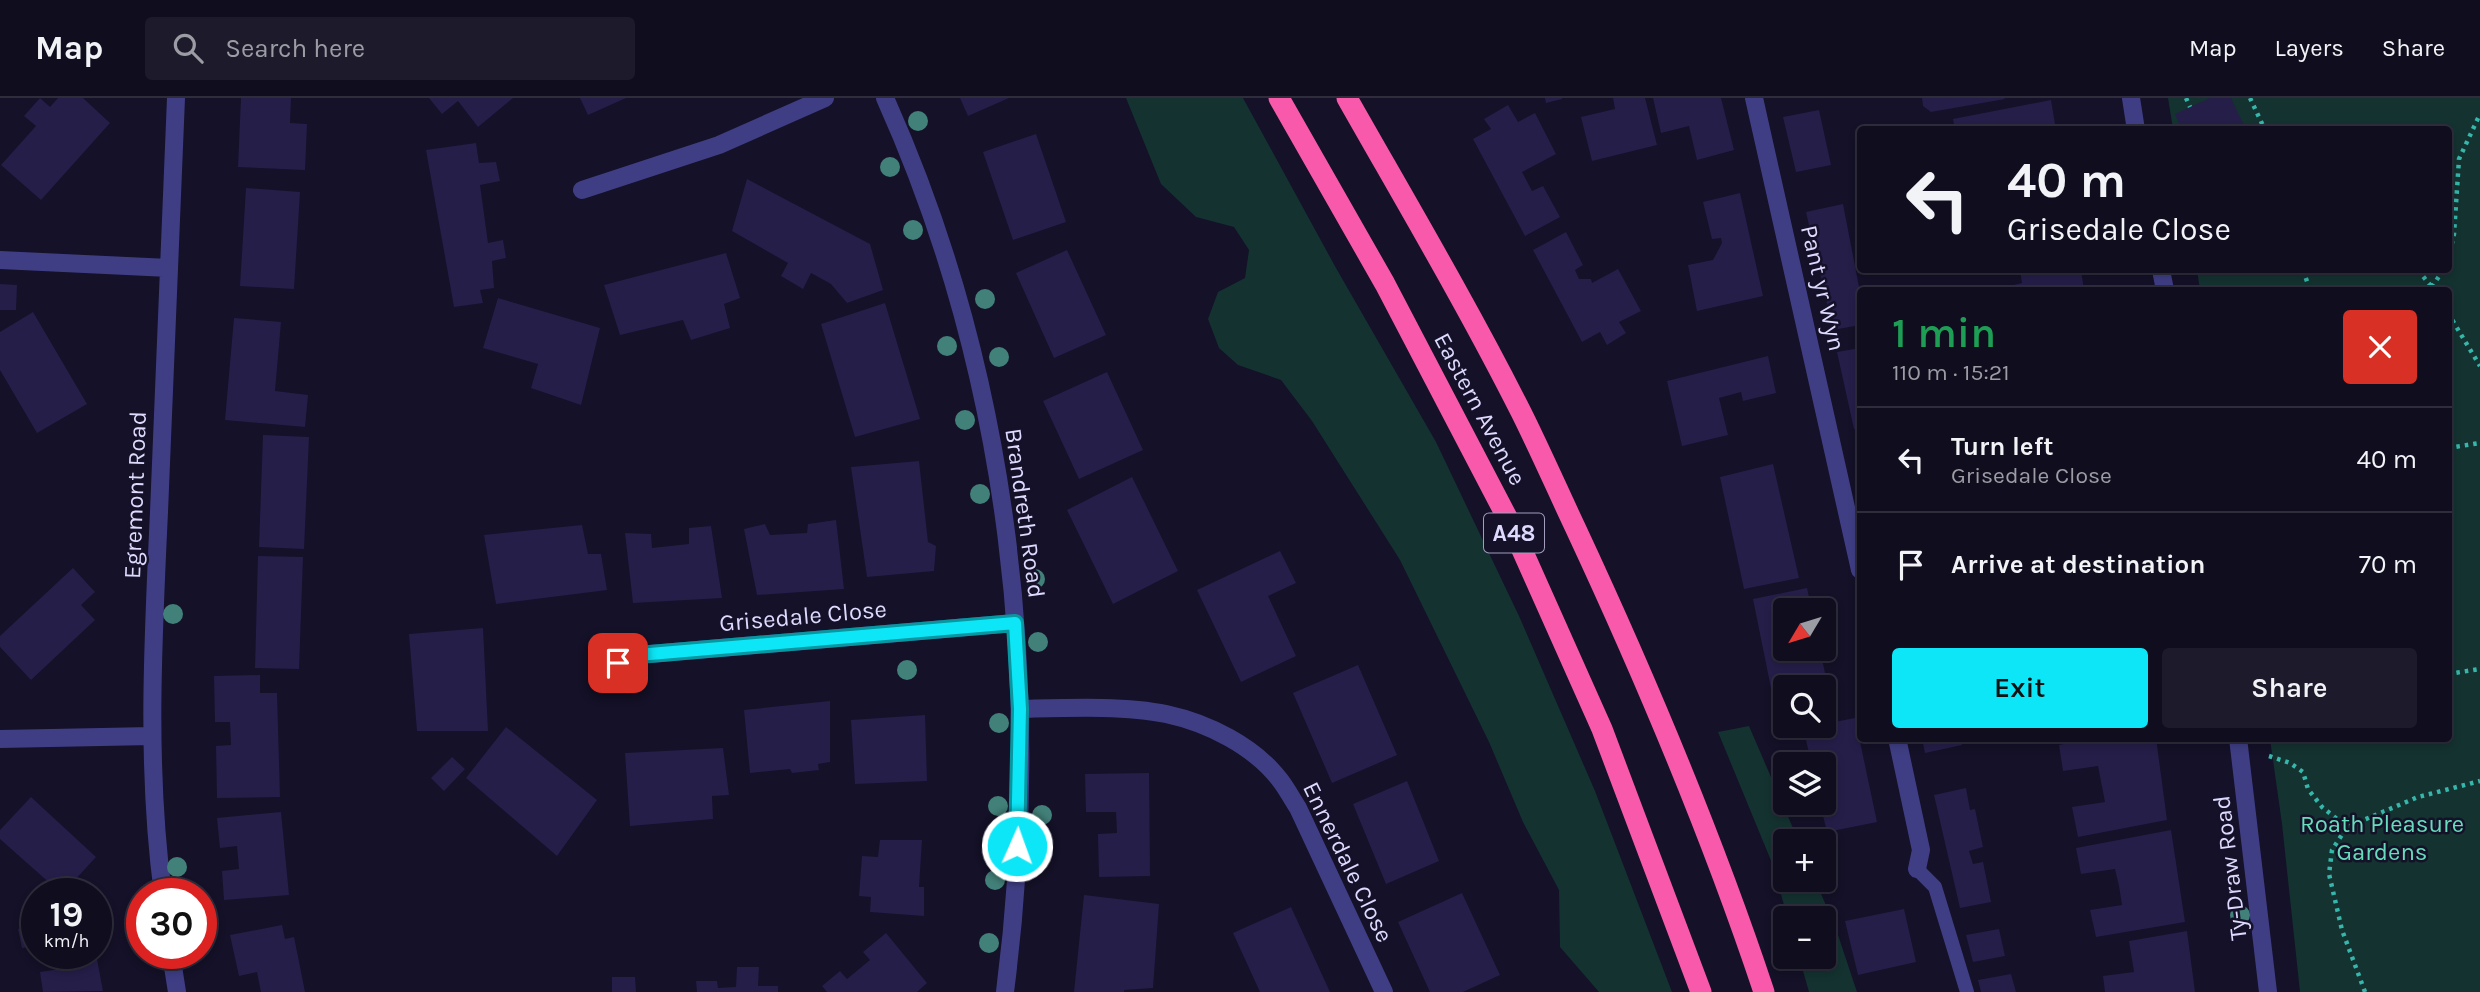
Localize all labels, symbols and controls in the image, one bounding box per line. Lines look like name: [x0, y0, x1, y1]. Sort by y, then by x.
search box: [145, 17, 635, 80]
text: Map: [35, 29, 103, 67]
icon: search: [169, 29, 207, 67]
text: Search here: [225, 33, 365, 64]
text: Map: [2189, 34, 2237, 62]
text: Layers: [2275, 34, 2344, 62]
text: Share: [2382, 34, 2445, 62]
text: 40 m: [2007, 152, 2126, 209]
icon: left: [1892, 154, 1983, 245]
text: Grisedale Close: [2007, 211, 2231, 248]
street label: Pant yr Wyn: [1795, 222, 1851, 354]
text: 1 min: [1892, 308, 1996, 358]
button: close: [2343, 310, 2417, 384]
street label: Eastern Avenue: [1428, 328, 1532, 490]
text: 110 m · 15:21: [1892, 359, 2010, 386]
street label: Egremont Road: [118, 411, 152, 579]
street label: Brandreth Road: [999, 426, 1051, 600]
text: Turn left: [1951, 431, 2053, 462]
icon: left: [1892, 441, 1930, 479]
text: 40 m: [2357, 444, 2417, 475]
text: Grisedale Close: [1951, 462, 2112, 489]
road number: A48: [1484, 514, 1544, 552]
icon: arrive: [1892, 546, 1930, 584]
text: Arrive at destination: [1951, 549, 2205, 580]
text: 70 m: [2359, 549, 2417, 580]
street label: Grisedale Close: [718, 595, 888, 637]
north arrow: [1773, 598, 1836, 662]
map controls: [1773, 598, 1836, 969]
pin: [588, 633, 648, 693]
icon: arrive: [599, 644, 637, 682]
button: Exit: [1892, 648, 2148, 728]
button: Share: [2162, 648, 2417, 728]
button: search: [1773, 675, 1836, 738]
button: layers: [1773, 752, 1836, 815]
street label: Ennerdale Close: [1297, 777, 1399, 947]
street label: Ty-Draw Road: [2207, 794, 2253, 942]
position arrow: [980, 809, 1054, 883]
park label: Roath Pleasure Gardens: [2300, 810, 2464, 866]
button: +: [1773, 829, 1836, 892]
speed limit sign: 30: [126, 878, 217, 969]
text: 19: [50, 894, 83, 935]
button: −: [1773, 906, 1836, 969]
text: km/h: [44, 930, 89, 952]

